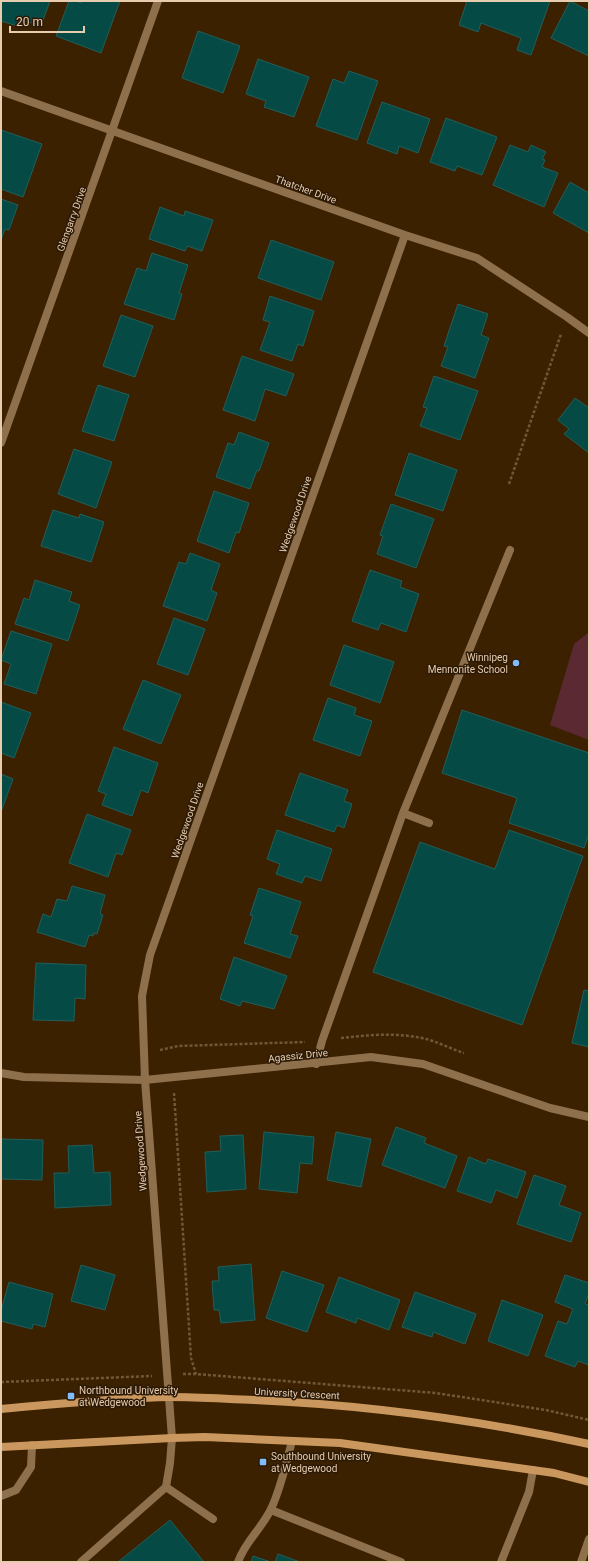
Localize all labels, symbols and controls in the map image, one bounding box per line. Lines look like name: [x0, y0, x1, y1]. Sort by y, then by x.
scale bar: [10, 8, 84, 34]
text: 20 m: [16, 15, 43, 29]
street label: Thatcher Drive: [274, 173, 338, 206]
street label: Glengarry Drive: [55, 185, 88, 253]
street label: Wedgewood Drive: [277, 475, 314, 554]
place label: Winnipeg Mennonite School: [428, 652, 508, 675]
marker: Winnipeg Mennonite School: [511, 658, 521, 668]
street label: Wedgewood Drive: [169, 781, 206, 860]
street label: Agassiz Drive: [268, 1047, 329, 1064]
street label: Wedgewood Drive: [132, 1111, 149, 1191]
place label: Northbound University at Wedgewood: [79, 1385, 178, 1408]
street label: University Crescent: [254, 1386, 340, 1401]
marker: Northbound University at Wedgewood: [66, 1391, 76, 1401]
place label: Southbound University at Wedgewood: [271, 1451, 371, 1474]
marker: Southbound University at Wedgewood: [258, 1457, 268, 1467]

